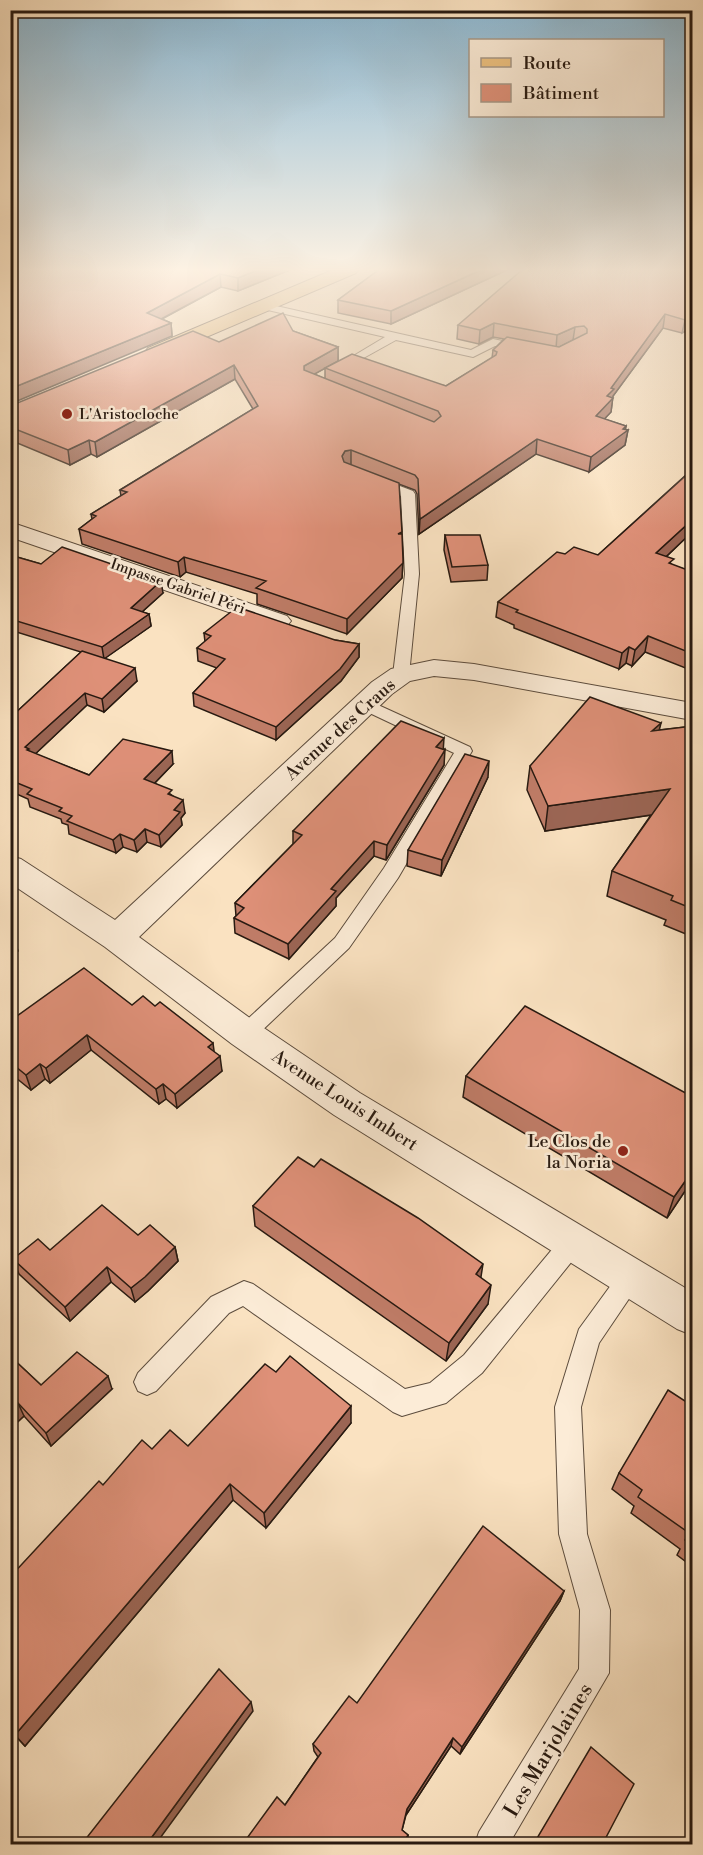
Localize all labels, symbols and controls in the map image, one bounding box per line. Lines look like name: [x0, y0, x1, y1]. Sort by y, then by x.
legend: [469, 39, 664, 117]
text: Route: [523, 52, 571, 75]
text: Bâtiment: [522, 82, 600, 105]
place label: L'Aristocloche: [79, 405, 179, 424]
marker: L'Aristocloche: [60, 407, 74, 421]
street label: Impasse Gabriel Péri: [108, 554, 248, 618]
street label: Avenue des Craus: [279, 673, 401, 786]
street label: Avenue Louis Imbert: [267, 1044, 423, 1157]
place label: Le Clos de la Noria: [528, 1130, 612, 1174]
marker: Le Clos de la Noria: [616, 1144, 630, 1158]
street label: Les Marjolaines: [499, 1679, 599, 1822]

